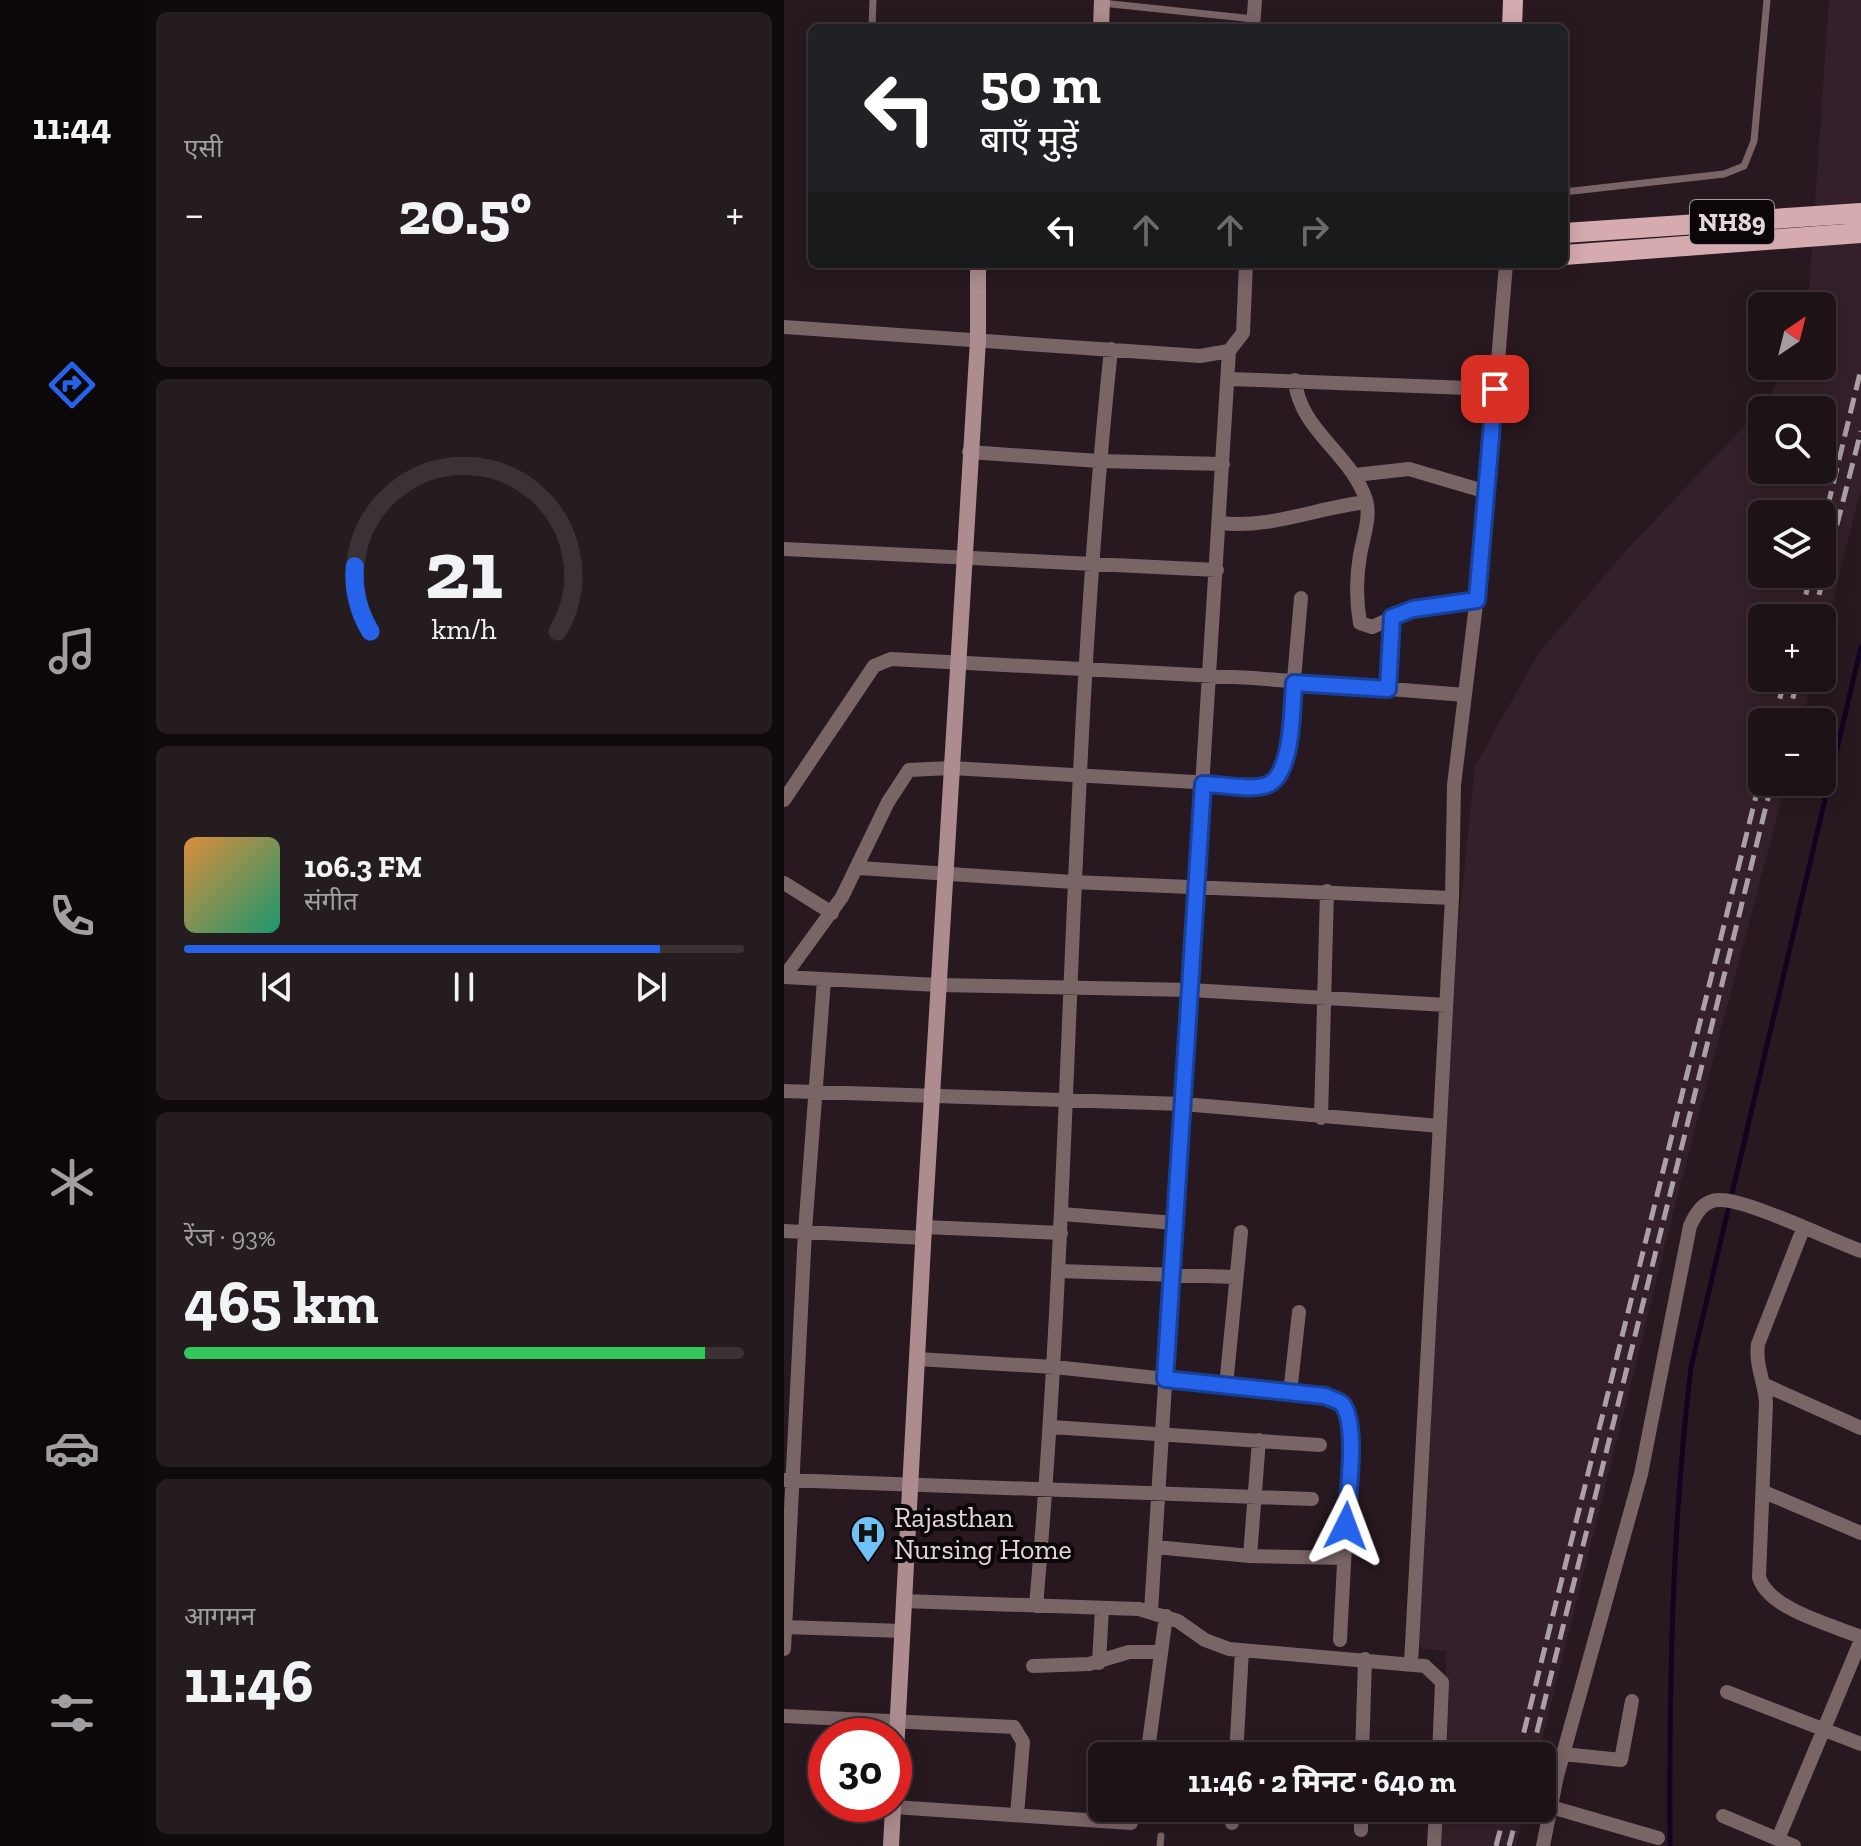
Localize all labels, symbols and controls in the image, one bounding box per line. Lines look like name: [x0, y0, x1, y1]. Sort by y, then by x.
text: 50 m: [980, 50, 1101, 117]
icon: left: [848, 56, 952, 160]
text: 11:44: [32, 105, 112, 148]
text: बाएँ मुड़ें: [980, 118, 1079, 161]
text: एसी: [184, 132, 223, 164]
text: 20.5°: [398, 177, 532, 249]
text: −: [184, 187, 205, 240]
text: +: [725, 187, 744, 240]
road number: NH89: [1690, 200, 1774, 244]
icon: left: [1040, 208, 1084, 252]
icon: ahead: [1124, 208, 1168, 252]
icon: ahead: [1208, 208, 1252, 252]
icon: right: [1292, 208, 1336, 252]
north arrow: [1748, 292, 1836, 380]
map controls: [1748, 292, 1836, 796]
pin: [1461, 355, 1529, 423]
icon: directions: [44, 357, 100, 413]
icon: arrive: [1473, 367, 1517, 411]
button: search: [1748, 396, 1836, 484]
button: layers: [1748, 500, 1836, 588]
text: 21: [425, 519, 503, 619]
button: +: [1748, 604, 1836, 692]
text: km/h: [431, 612, 497, 646]
icon: music: [44, 623, 100, 679]
button: −: [1748, 708, 1836, 796]
text: 106.3 FM: [304, 849, 422, 885]
text: संगीत: [304, 885, 358, 917]
icon: phone: [44, 888, 100, 944]
icon: previous: [255, 965, 299, 1009]
icon: pause: [442, 965, 486, 1009]
icon: next: [629, 965, 673, 1009]
icon: climate: [44, 1154, 100, 1210]
text: रेंज · 93%: [184, 1221, 276, 1253]
text: 465 km: [184, 1266, 379, 1338]
icon: car: [44, 1420, 100, 1476]
position arrow: [1304, 1484, 1388, 1568]
place label: Rajasthan Nursing Home: [894, 1501, 1072, 1566]
hospital icon: Rajasthan Nursing Home: [849, 1514, 887, 1564]
text: आगमन: [184, 1600, 255, 1632]
text: 11:46: [184, 1645, 314, 1717]
icon: filters: [44, 1685, 100, 1741]
speed limit sign: 30: [808, 1718, 912, 1822]
text: 11:46 · 2 मिनट · 640 m: [1188, 1764, 1456, 1800]

